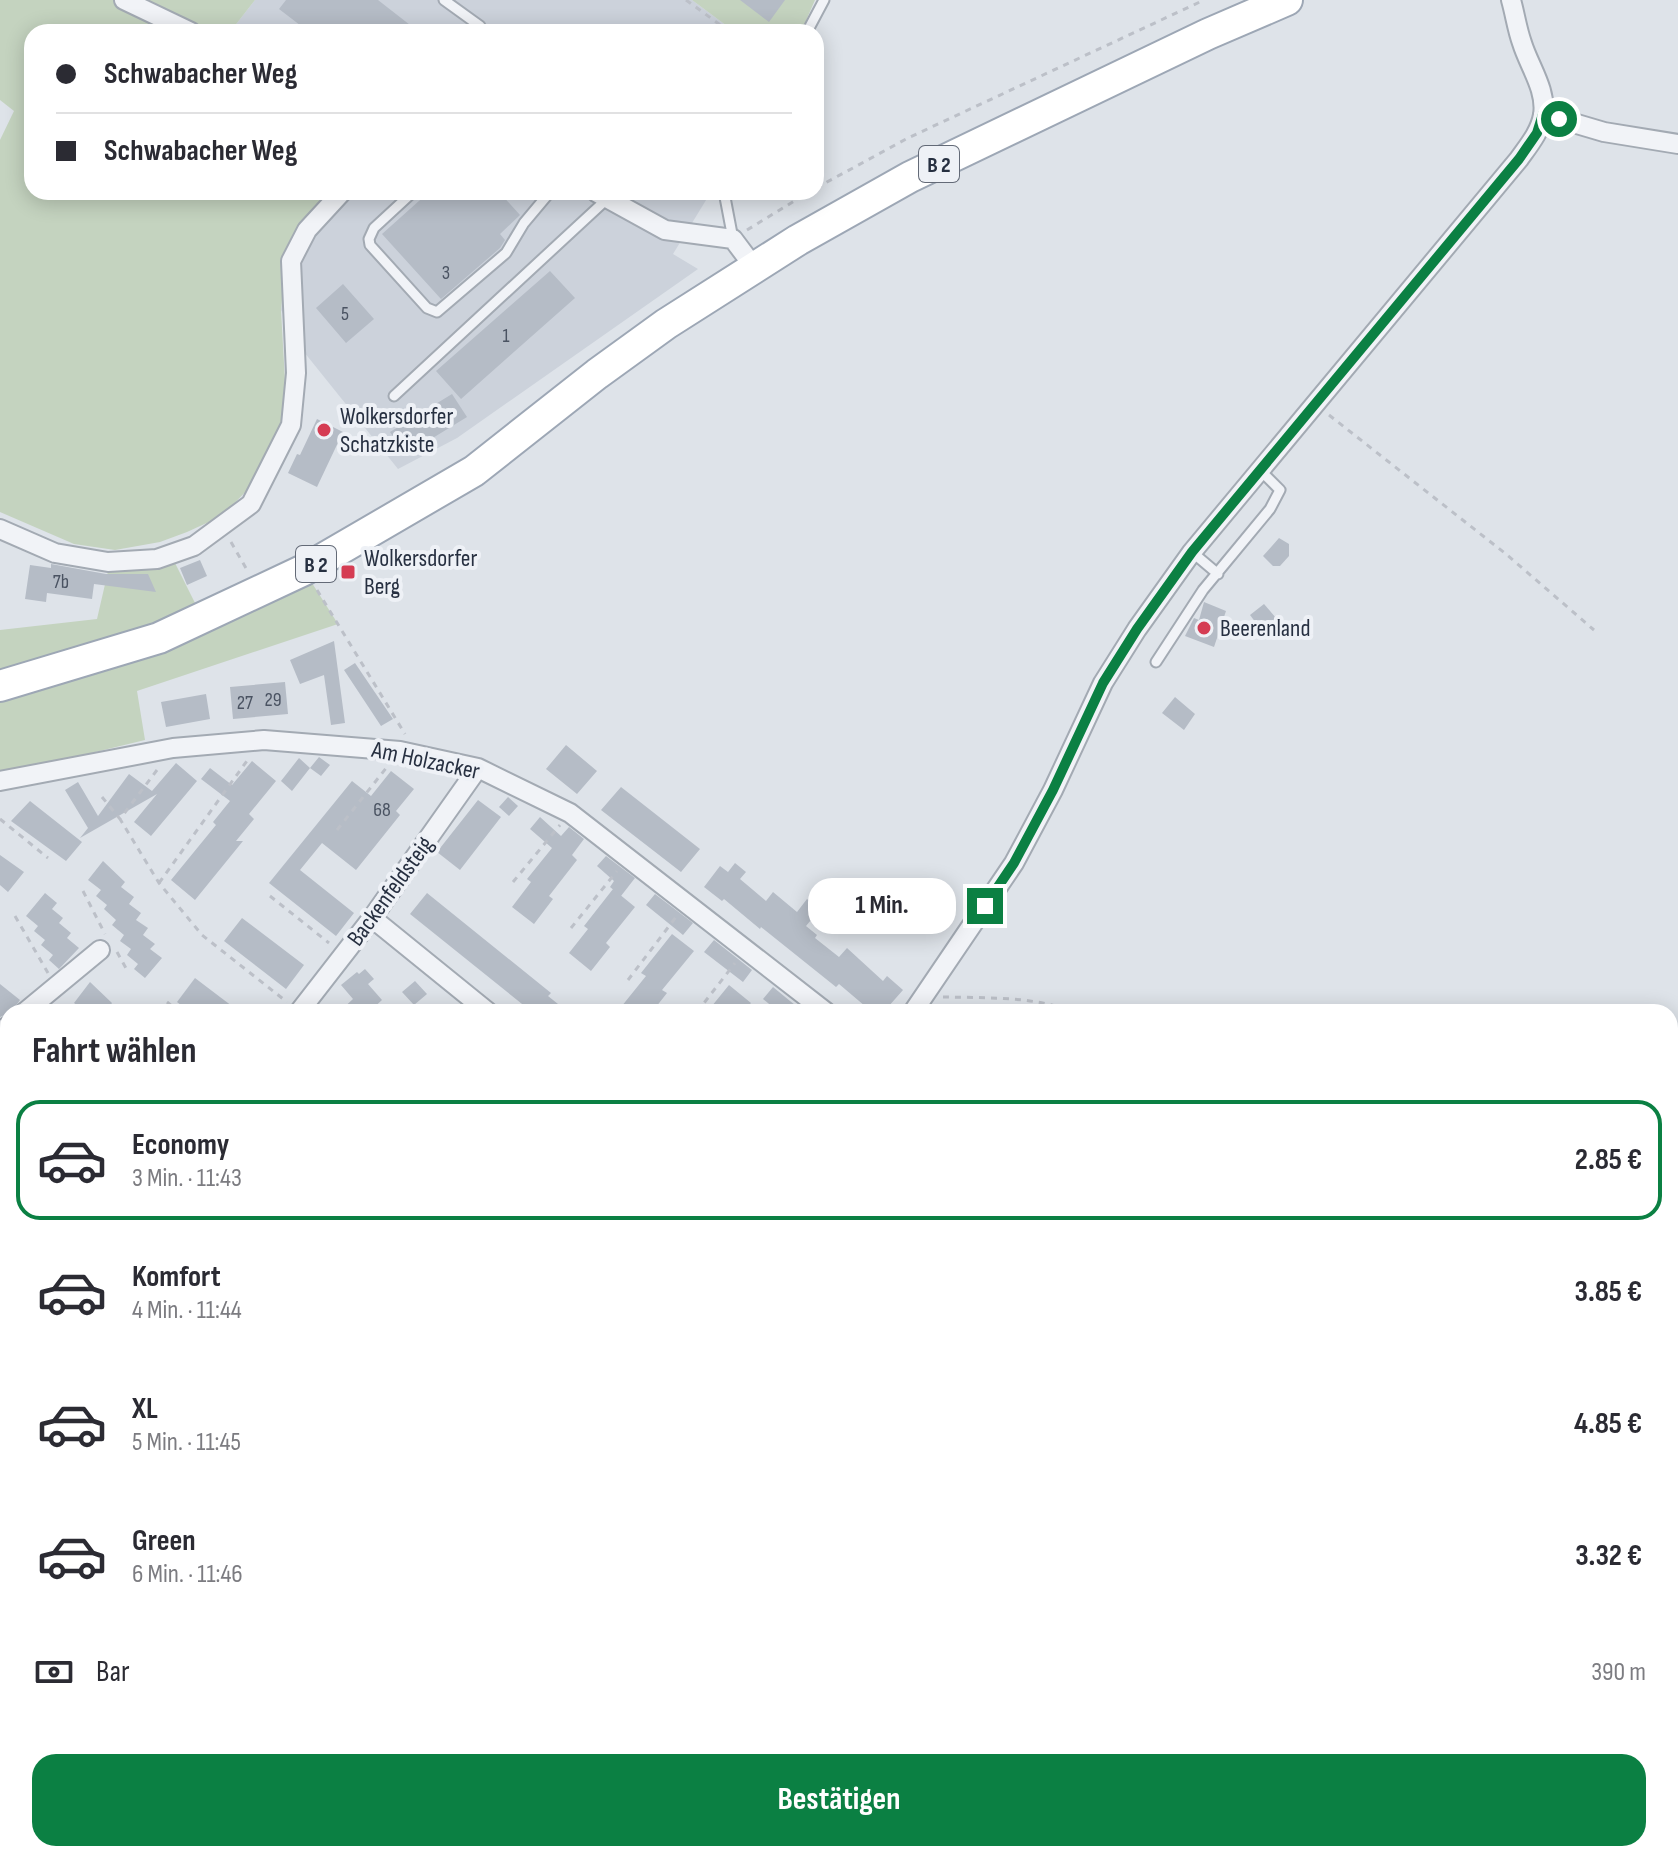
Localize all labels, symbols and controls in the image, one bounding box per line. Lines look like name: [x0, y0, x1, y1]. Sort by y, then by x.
text: Schwabacher Weg: [104, 56, 297, 92]
route start: [1541, 101, 1577, 137]
text: Schwabacher Weg: [104, 133, 297, 169]
road number: B 2: [919, 146, 959, 182]
house number: 3: [442, 261, 450, 285]
house number: 5: [341, 302, 349, 326]
house number: 1: [503, 324, 510, 348]
place label: Wolkersdorfer Schatzkiste: [340, 402, 453, 459]
marker: Wolkersdorfer Schatzkiste: [315, 421, 333, 439]
place label: Wolkersdorfer Berg: [364, 544, 477, 601]
road number: B 2: [296, 546, 336, 582]
marker: Wolkersdorfer Berg: [339, 563, 357, 581]
house number: 7b: [53, 570, 69, 594]
place label: Beerenland: [1220, 614, 1310, 643]
marker: Beerenland: [1195, 619, 1213, 637]
house number: 29: [264, 688, 282, 712]
house number: 27: [237, 691, 253, 715]
street label: Am Holzacker: [368, 735, 482, 786]
house number: 68: [373, 798, 391, 822]
street label: Backenfeldsteig: [341, 831, 440, 952]
callout: 1 Min.: [809, 878, 957, 934]
route end: [967, 888, 1003, 924]
text: 1 Min.: [855, 890, 909, 921]
text: Fahrt wählen: [32, 1030, 196, 1073]
icon: car: [36, 1124, 108, 1196]
text: Economy: [132, 1127, 229, 1163]
text: 2.85 €: [1575, 1142, 1642, 1178]
text: 3 Min. · 11:43: [132, 1163, 242, 1194]
icon: car: [36, 1256, 108, 1328]
text: Komfort: [132, 1259, 221, 1295]
text: 3.85 €: [1574, 1274, 1642, 1310]
text: 4 Min. · 11:44: [132, 1295, 242, 1326]
icon: car: [36, 1388, 108, 1460]
text: XL: [132, 1391, 158, 1427]
text: 4.85 €: [1574, 1406, 1642, 1442]
text: 5 Min. · 11:45: [132, 1427, 241, 1458]
icon: car: [36, 1520, 108, 1592]
text: Green: [132, 1523, 196, 1559]
text: 3.32 €: [1575, 1538, 1642, 1574]
text: 6 Min. · 11:46: [132, 1559, 243, 1590]
icon: cash: [32, 1650, 76, 1694]
text: Bar: [96, 1654, 130, 1690]
text: 390 m: [1591, 1657, 1646, 1688]
button: Bestätigen: [32, 1754, 1646, 1846]

